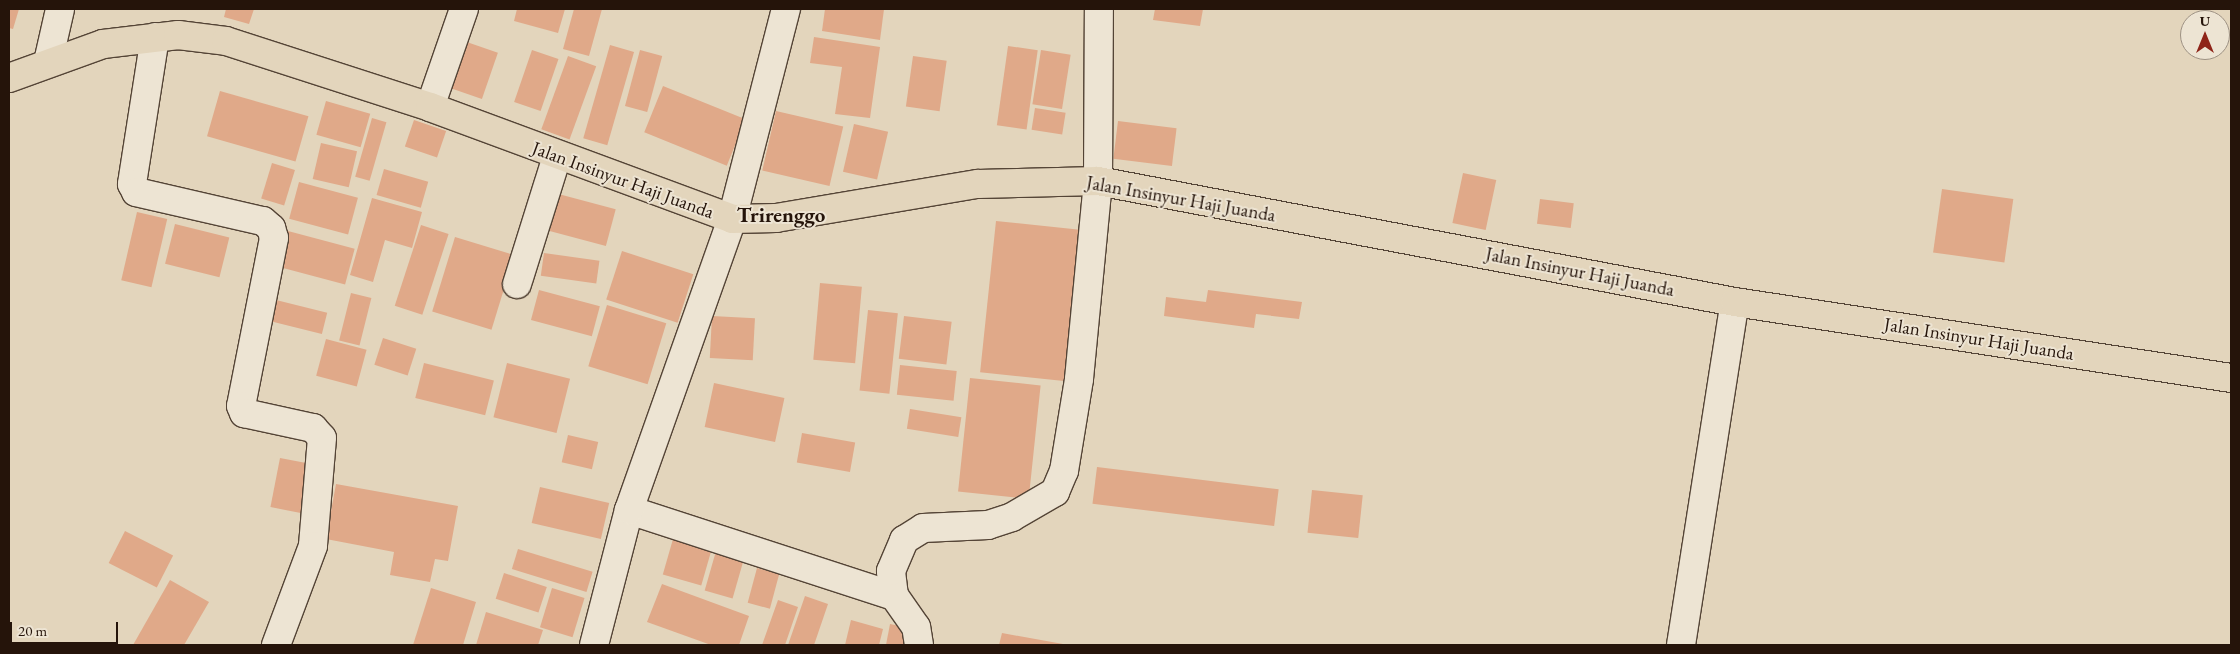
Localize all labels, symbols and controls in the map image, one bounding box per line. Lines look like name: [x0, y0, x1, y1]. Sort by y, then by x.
north arrow: [2180, 10, 2230, 60]
text: U: [2200, 12, 2210, 30]
street label: Jalan Insinyur Haji Juanda: [529, 136, 717, 224]
street label: Jalan Insinyur Haji Juanda: [1085, 171, 1277, 227]
district label: Trirenggo: [737, 202, 825, 228]
street label: Jalan Insinyur Haji Juanda: [1484, 243, 1676, 301]
street label: Jalan Insinyur Haji Juanda: [1882, 313, 2076, 365]
scale bar: [12, 612, 120, 644]
text: 20 m: [18, 621, 47, 640]

